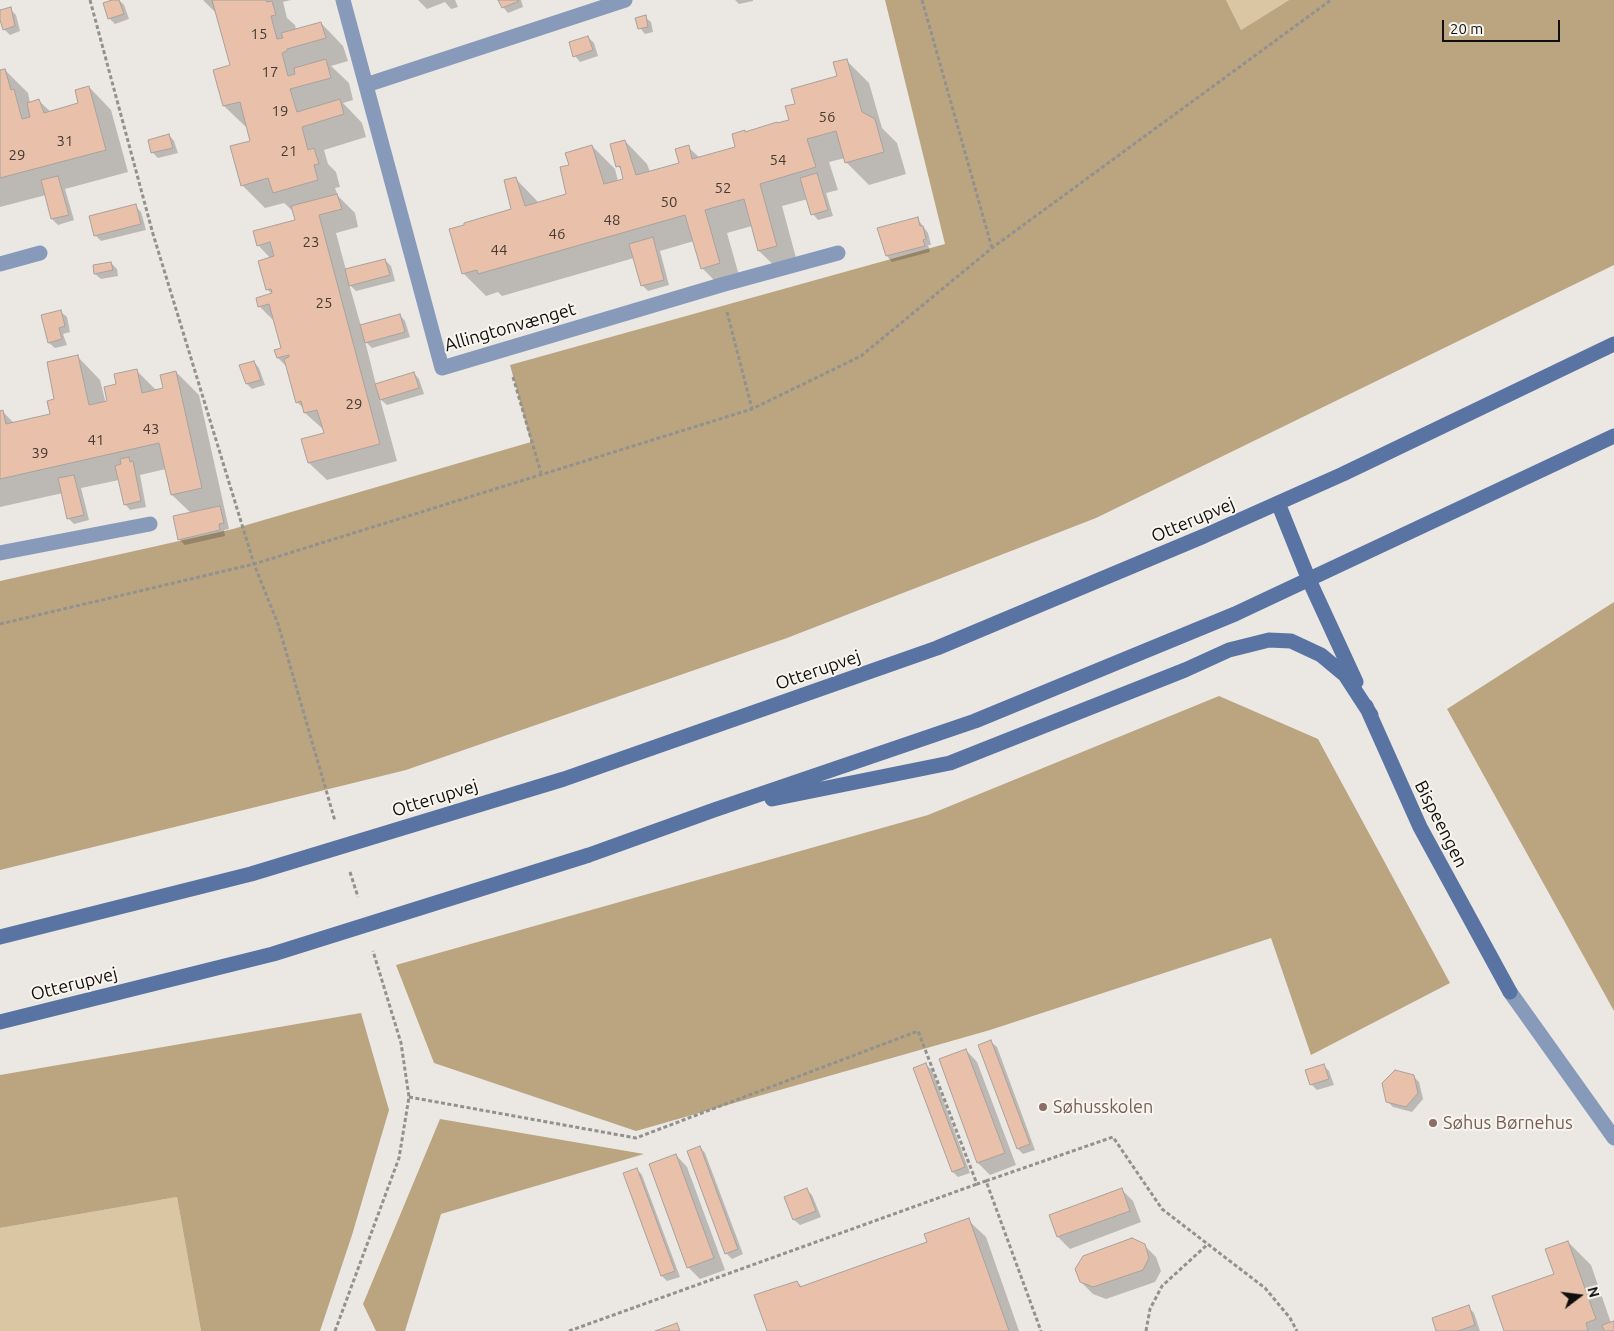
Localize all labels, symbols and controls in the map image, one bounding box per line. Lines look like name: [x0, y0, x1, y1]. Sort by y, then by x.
scale bar: [1444, 10, 1562, 42]
text: 20 m: [1450, 20, 1483, 37]
house number: 15: [251, 25, 267, 43]
house number: 17: [262, 63, 278, 81]
house number: 19: [272, 102, 288, 120]
house number: 56: [819, 108, 835, 126]
house number: 31: [57, 132, 73, 150]
house number: 21: [281, 142, 297, 160]
house number: 29: [9, 146, 25, 164]
house number: 54: [770, 151, 786, 169]
house number: 52: [715, 179, 731, 197]
house number: 50: [661, 193, 677, 211]
house number: 48: [604, 211, 620, 229]
house number: 46: [549, 225, 565, 243]
house number: 23: [303, 233, 319, 251]
house number: 44: [491, 241, 507, 259]
house number: 25: [316, 294, 332, 312]
street label: Allingtonvænget: [442, 298, 578, 356]
house number: 29: [346, 395, 362, 413]
house number: 43: [143, 420, 159, 438]
house number: 41: [88, 431, 104, 449]
house number: 39: [32, 444, 48, 462]
street label: Otterupvej: [1148, 493, 1238, 547]
street label: Otterupvej: [773, 645, 863, 695]
street label: Otterupvej: [389, 775, 481, 821]
street label: Bispeengen: [1410, 777, 1472, 871]
street label: Otterupvej: [28, 963, 120, 1005]
place label: Søhusskolen: [1053, 1096, 1153, 1118]
marker: Søhusskolen: [1037, 1101, 1049, 1113]
place label: Søhus Børnehus: [1443, 1112, 1573, 1134]
marker: Søhus Børnehus: [1427, 1117, 1439, 1129]
north arrow: [1554, 1271, 1604, 1321]
text: N: [1584, 1285, 1603, 1299]

